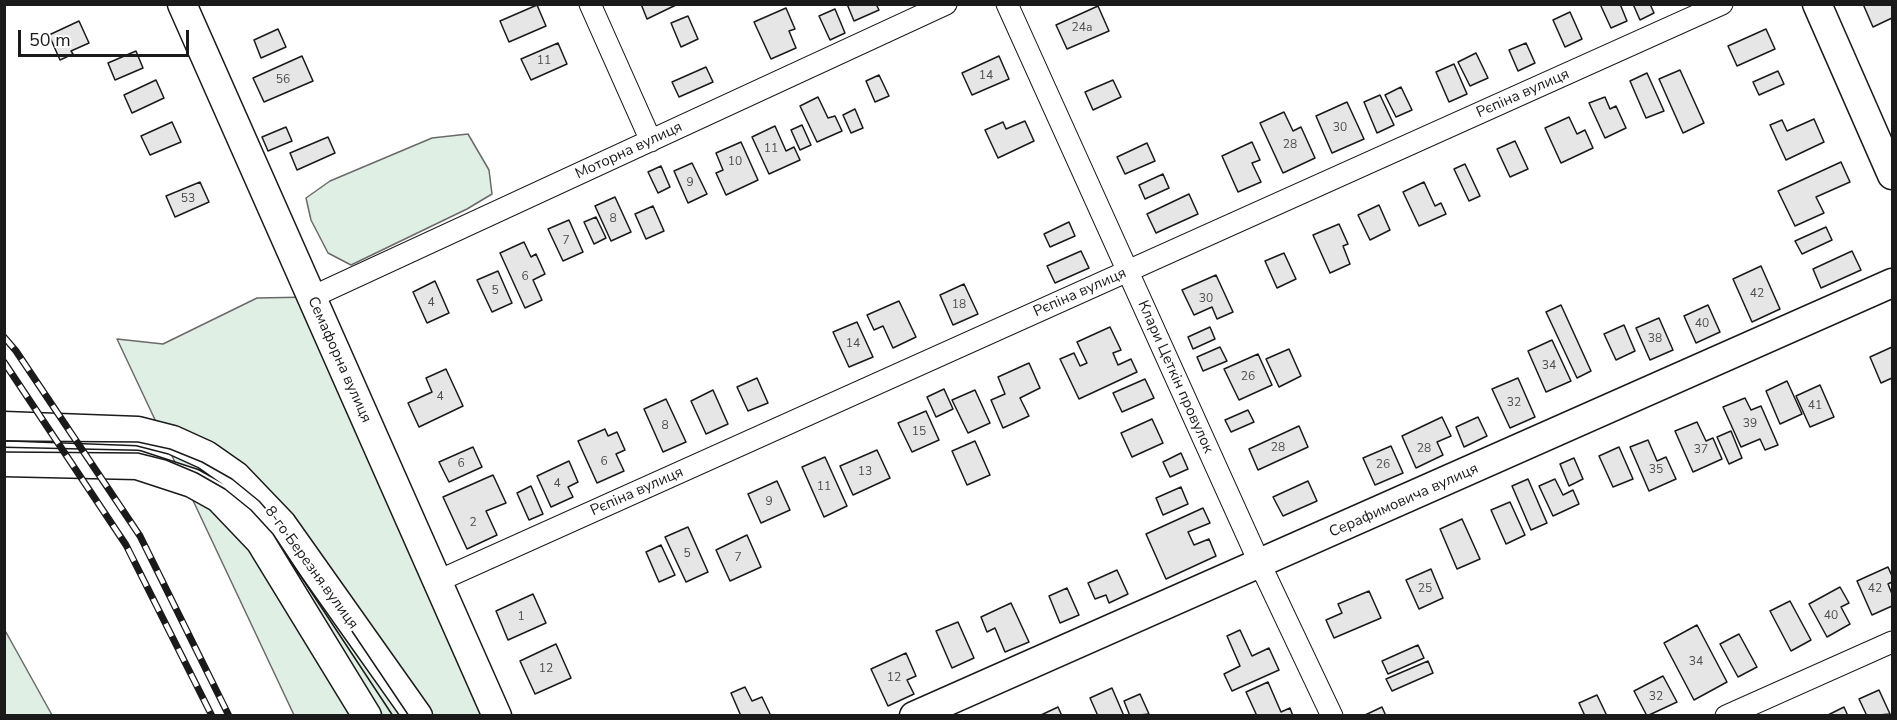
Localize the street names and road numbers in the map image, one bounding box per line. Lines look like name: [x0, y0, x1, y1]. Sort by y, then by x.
street label: Рєпіна вулиця: [1474, 65, 1572, 123]
street label: Моторна вулиця: [573, 118, 685, 184]
street label: Рєпіна вулиця: [1031, 264, 1129, 322]
street label: Семафорна вулиця: [303, 294, 375, 426]
street label: Клари Цеткін провулок: [1133, 298, 1217, 456]
street label: Серафимовича вулиця: [1327, 460, 1481, 542]
street label: Рєпіна вулиця: [588, 463, 686, 521]
street label: 8-го Березня вулиця: [260, 503, 362, 633]

